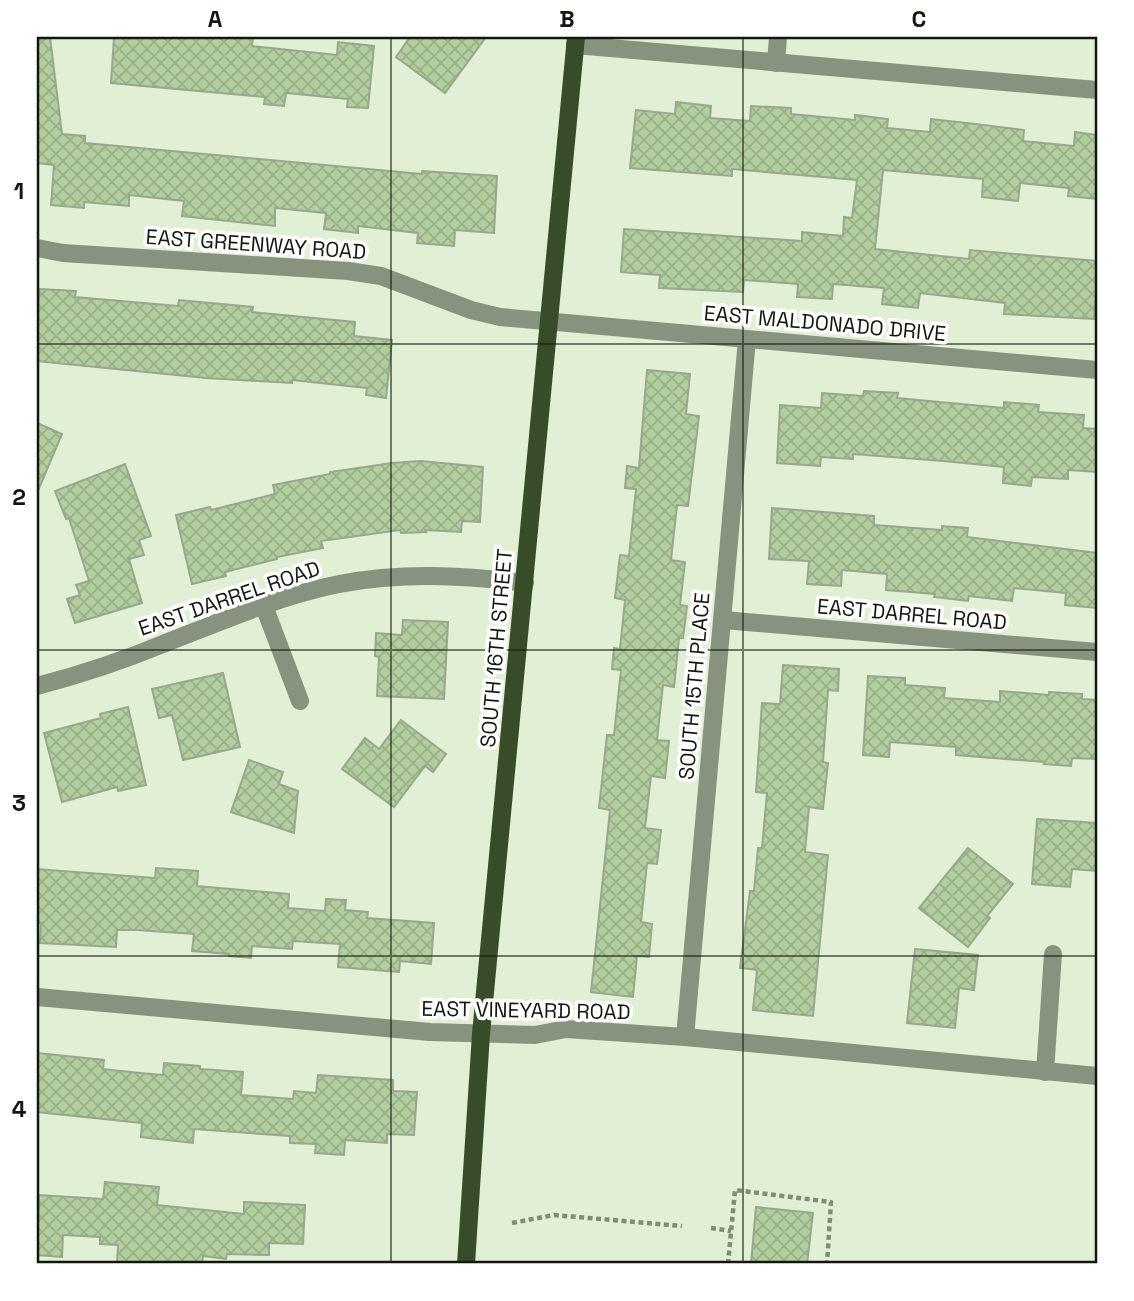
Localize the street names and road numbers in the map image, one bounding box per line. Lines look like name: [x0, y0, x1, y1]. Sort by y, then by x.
street label: EAST GREENWAY ROAD: [145, 223, 367, 265]
street label: EAST MALDONADO DRIVE: [703, 299, 947, 347]
street label: SOUTH 16TH STREET: [474, 547, 518, 749]
street label: EAST DARREL ROAD: [135, 554, 323, 642]
street label: SOUTH 15TH PLACE: [672, 591, 716, 781]
street label: EAST DARREL ROAD: [816, 592, 1008, 636]
street label: EAST VINEYARD ROAD: [421, 995, 631, 1025]

